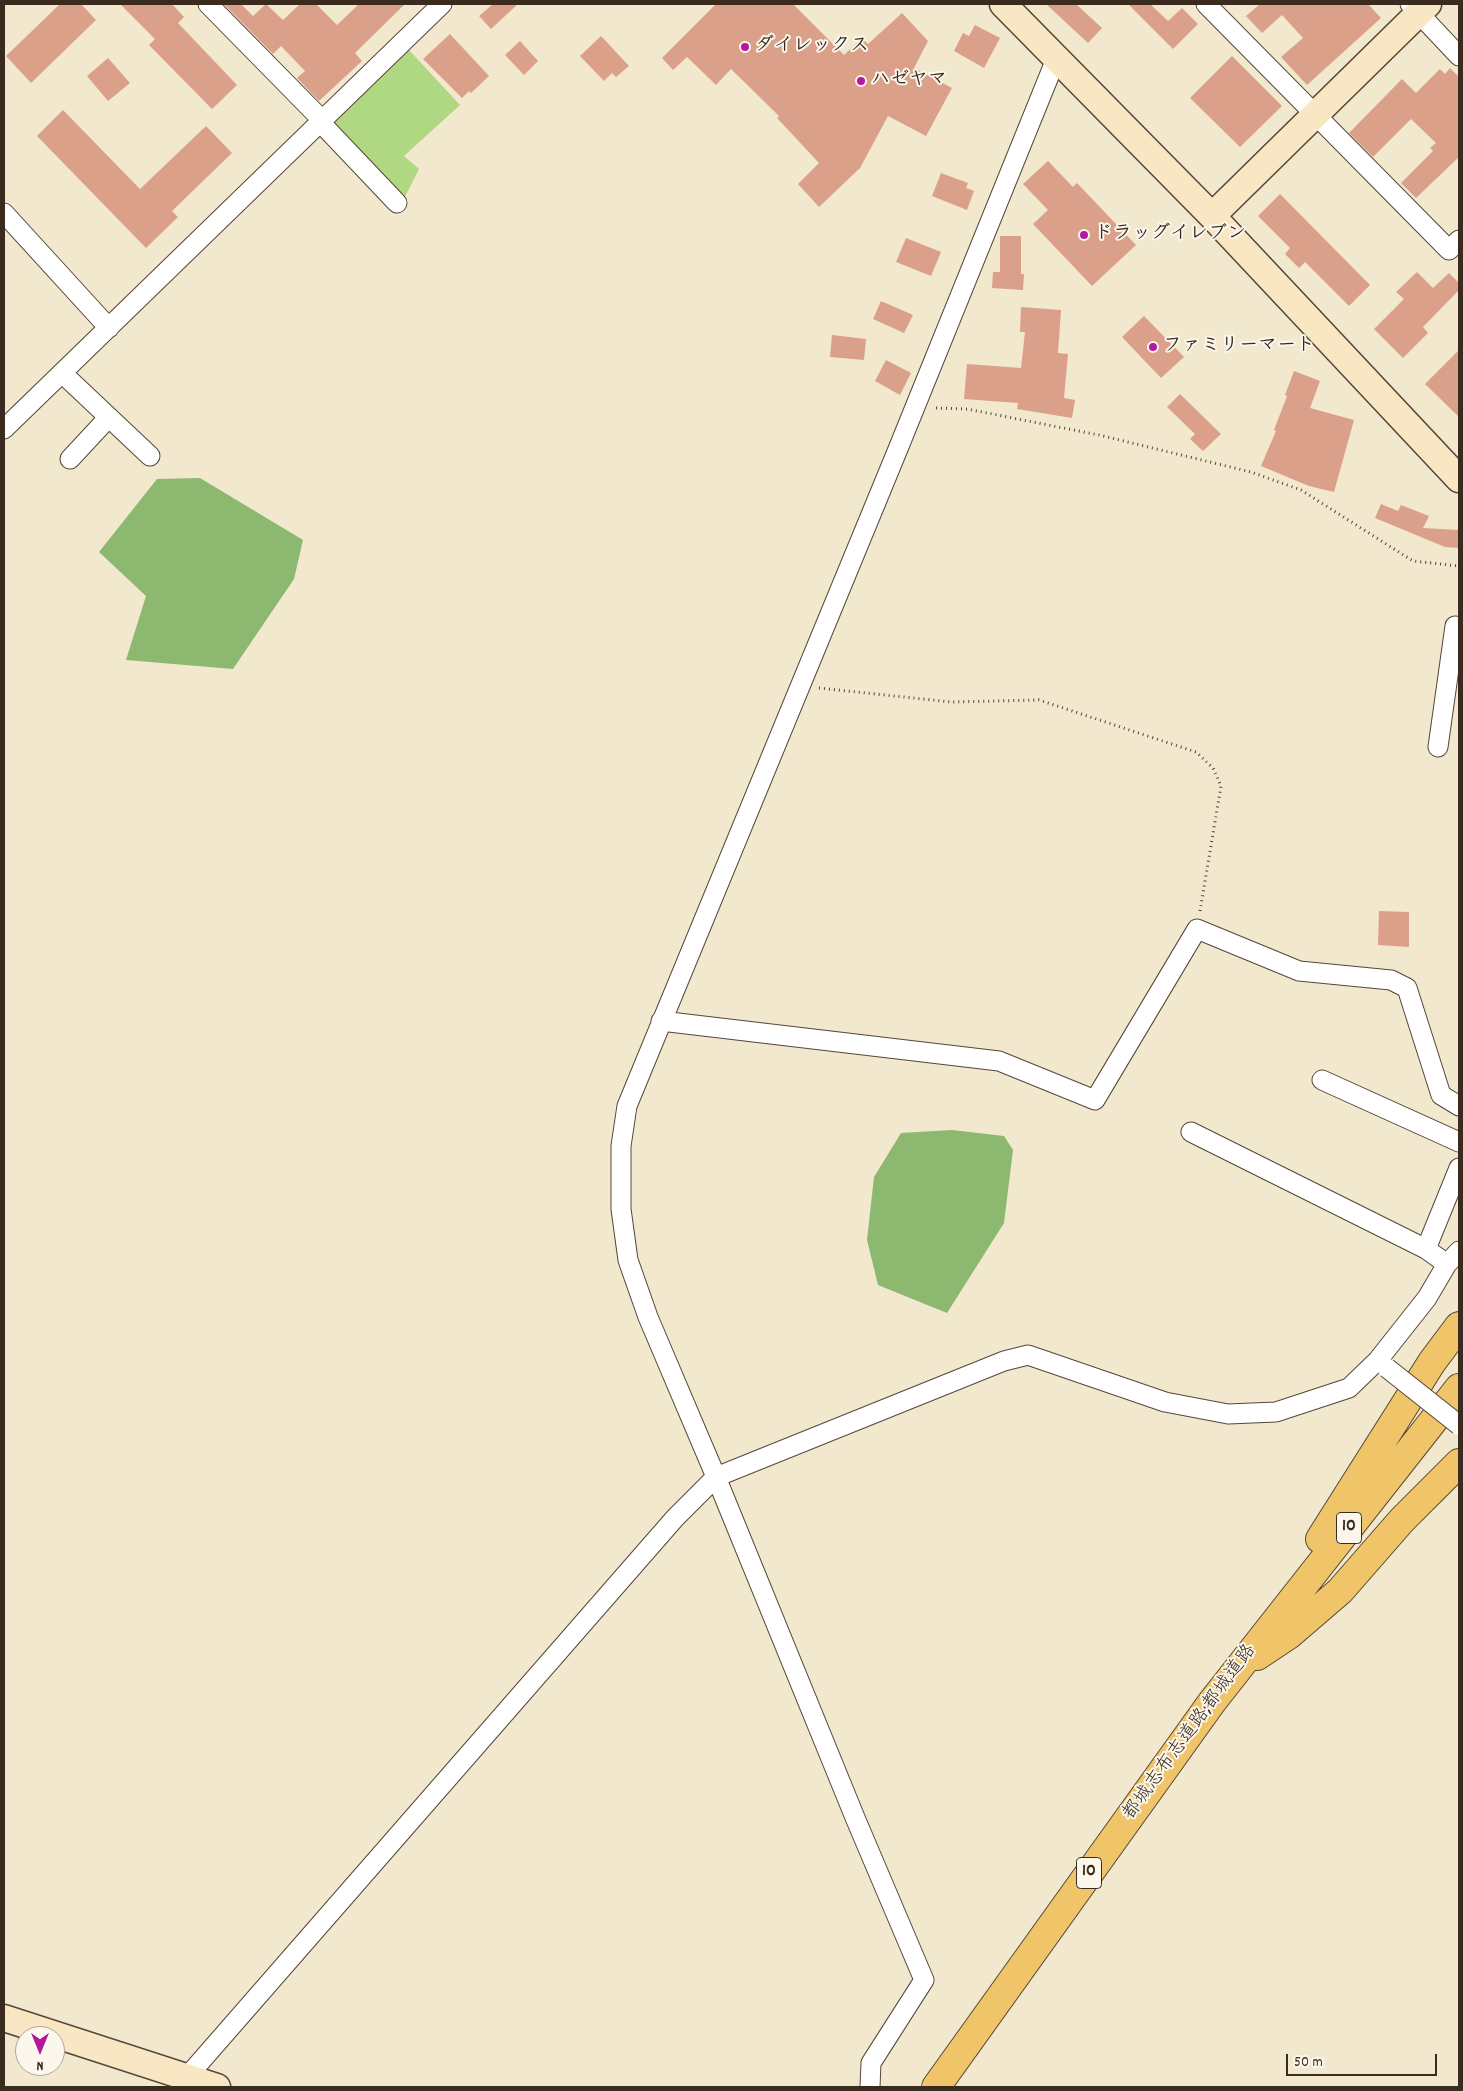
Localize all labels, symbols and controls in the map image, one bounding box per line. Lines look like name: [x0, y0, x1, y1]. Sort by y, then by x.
place label: ダイレックス: [755, 36, 869, 58]
marker: ダイレックス: [739, 41, 751, 53]
place label: ハゼヤマ: [871, 70, 947, 92]
marker: ハゼヤマ: [855, 75, 867, 87]
place label: ドラッグイレブン: [1094, 224, 1246, 246]
marker: ドラッグイレブン: [1078, 229, 1090, 241]
place label: ファミリーマート: [1163, 336, 1315, 358]
marker: ファミリーマート: [1147, 341, 1159, 353]
road number: 10: [1336, 1512, 1362, 1544]
street label: 都城志布志道路;都城道路: [1119, 1641, 1263, 1825]
road number: 10: [1076, 1858, 1102, 1889]
north arrow: [15, 2026, 65, 2076]
scale bar: [1288, 2044, 1439, 2076]
text: 50 m: [1294, 2052, 1323, 2074]
text: N: [37, 2055, 43, 2075]

